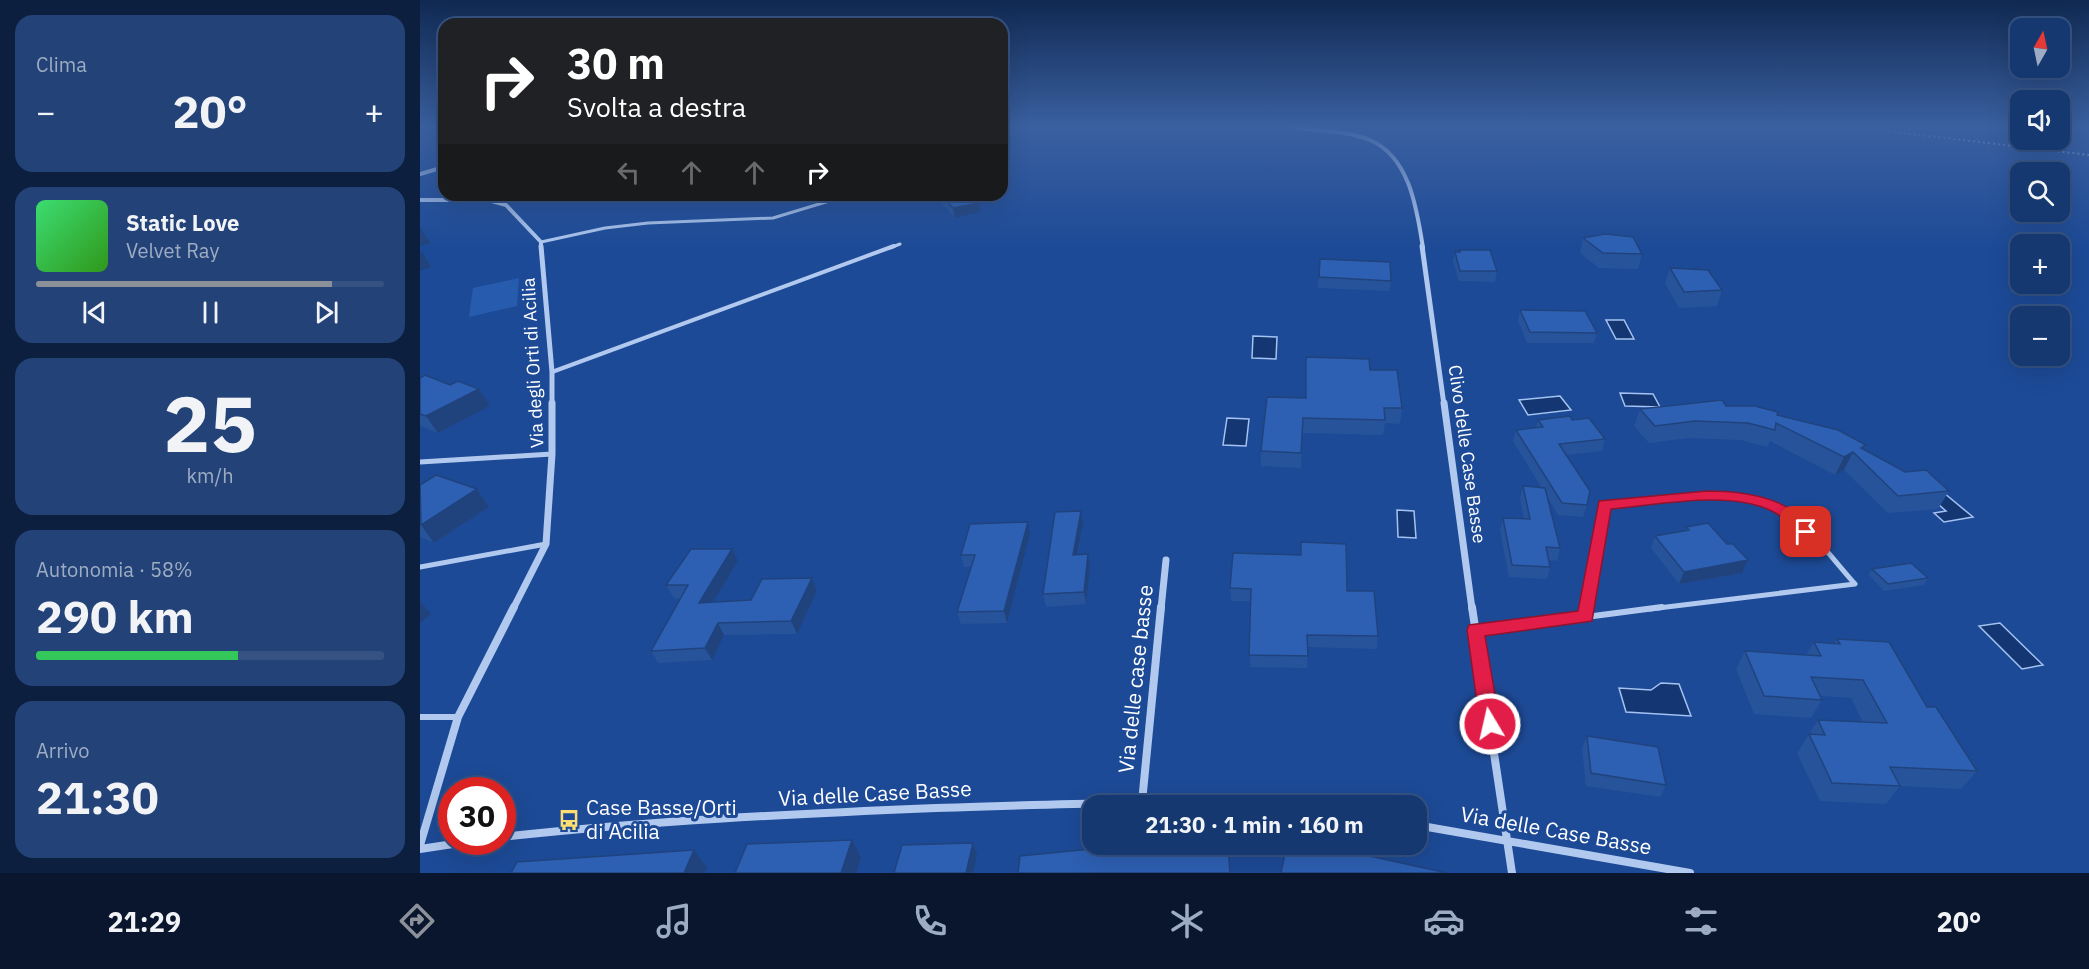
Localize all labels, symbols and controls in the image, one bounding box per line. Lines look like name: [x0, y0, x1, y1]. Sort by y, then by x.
north arrow: [2010, 18, 2070, 78]
map controls: [2010, 18, 2070, 366]
text: 30 m: [567, 36, 665, 91]
icon: right: [468, 42, 546, 120]
text: Clima: [36, 51, 87, 78]
text: 20°: [172, 82, 248, 140]
text: Svolta a destra: [567, 89, 746, 124]
text: −: [36, 90, 56, 133]
text: +: [364, 90, 384, 133]
button: sound: [2010, 90, 2070, 150]
icon: left: [612, 156, 645, 189]
icon: ahead: [675, 156, 708, 189]
icon: ahead: [738, 156, 771, 189]
icon: right: [801, 156, 834, 189]
button: search: [2010, 162, 2070, 222]
text: Static Love: [126, 208, 239, 237]
button: +: [2010, 234, 2070, 294]
text: Velvet Ray: [126, 237, 219, 264]
street label: Via degli Orti di Acilia: [517, 277, 548, 449]
icon: previous: [78, 296, 111, 329]
icon: pause: [194, 296, 227, 329]
icon: next: [310, 296, 343, 329]
button: −: [2010, 306, 2070, 366]
street label: Clivo delle Case Basse: [1444, 363, 1491, 545]
text: 25: [163, 372, 257, 473]
text: km/h: [186, 462, 234, 489]
pin: [1780, 506, 1831, 557]
icon: arrive: [1789, 515, 1822, 548]
text: Autonomia · 58%: [36, 556, 193, 583]
street label: Via delle case basse: [1111, 583, 1159, 775]
text: 290 km: [36, 587, 194, 645]
position arrow: [1458, 692, 1522, 756]
text: Arrivo: [36, 737, 89, 764]
text: 21:30: [36, 768, 159, 826]
street label: Via delle Case Basse: [778, 774, 972, 812]
speed limit sign: 30: [438, 777, 516, 855]
place label: Case Basse/Orti di Acilia: [586, 793, 737, 845]
street label: Via delle Case Basse: [1458, 799, 1654, 861]
bus stop icon: Case Basse/Orti di Acilia: [557, 808, 581, 832]
text: 21:30 · 1 min · 160 m: [1145, 810, 1364, 839]
icon: directions: [396, 900, 438, 942]
icon: music: [653, 900, 695, 942]
icon: phone: [909, 900, 951, 942]
icon: climate: [1166, 900, 1208, 942]
icon: car: [1423, 900, 1465, 942]
icon: filters: [1680, 900, 1722, 942]
text: 21:29: [107, 904, 181, 939]
text: 20°: [1936, 904, 1982, 939]

